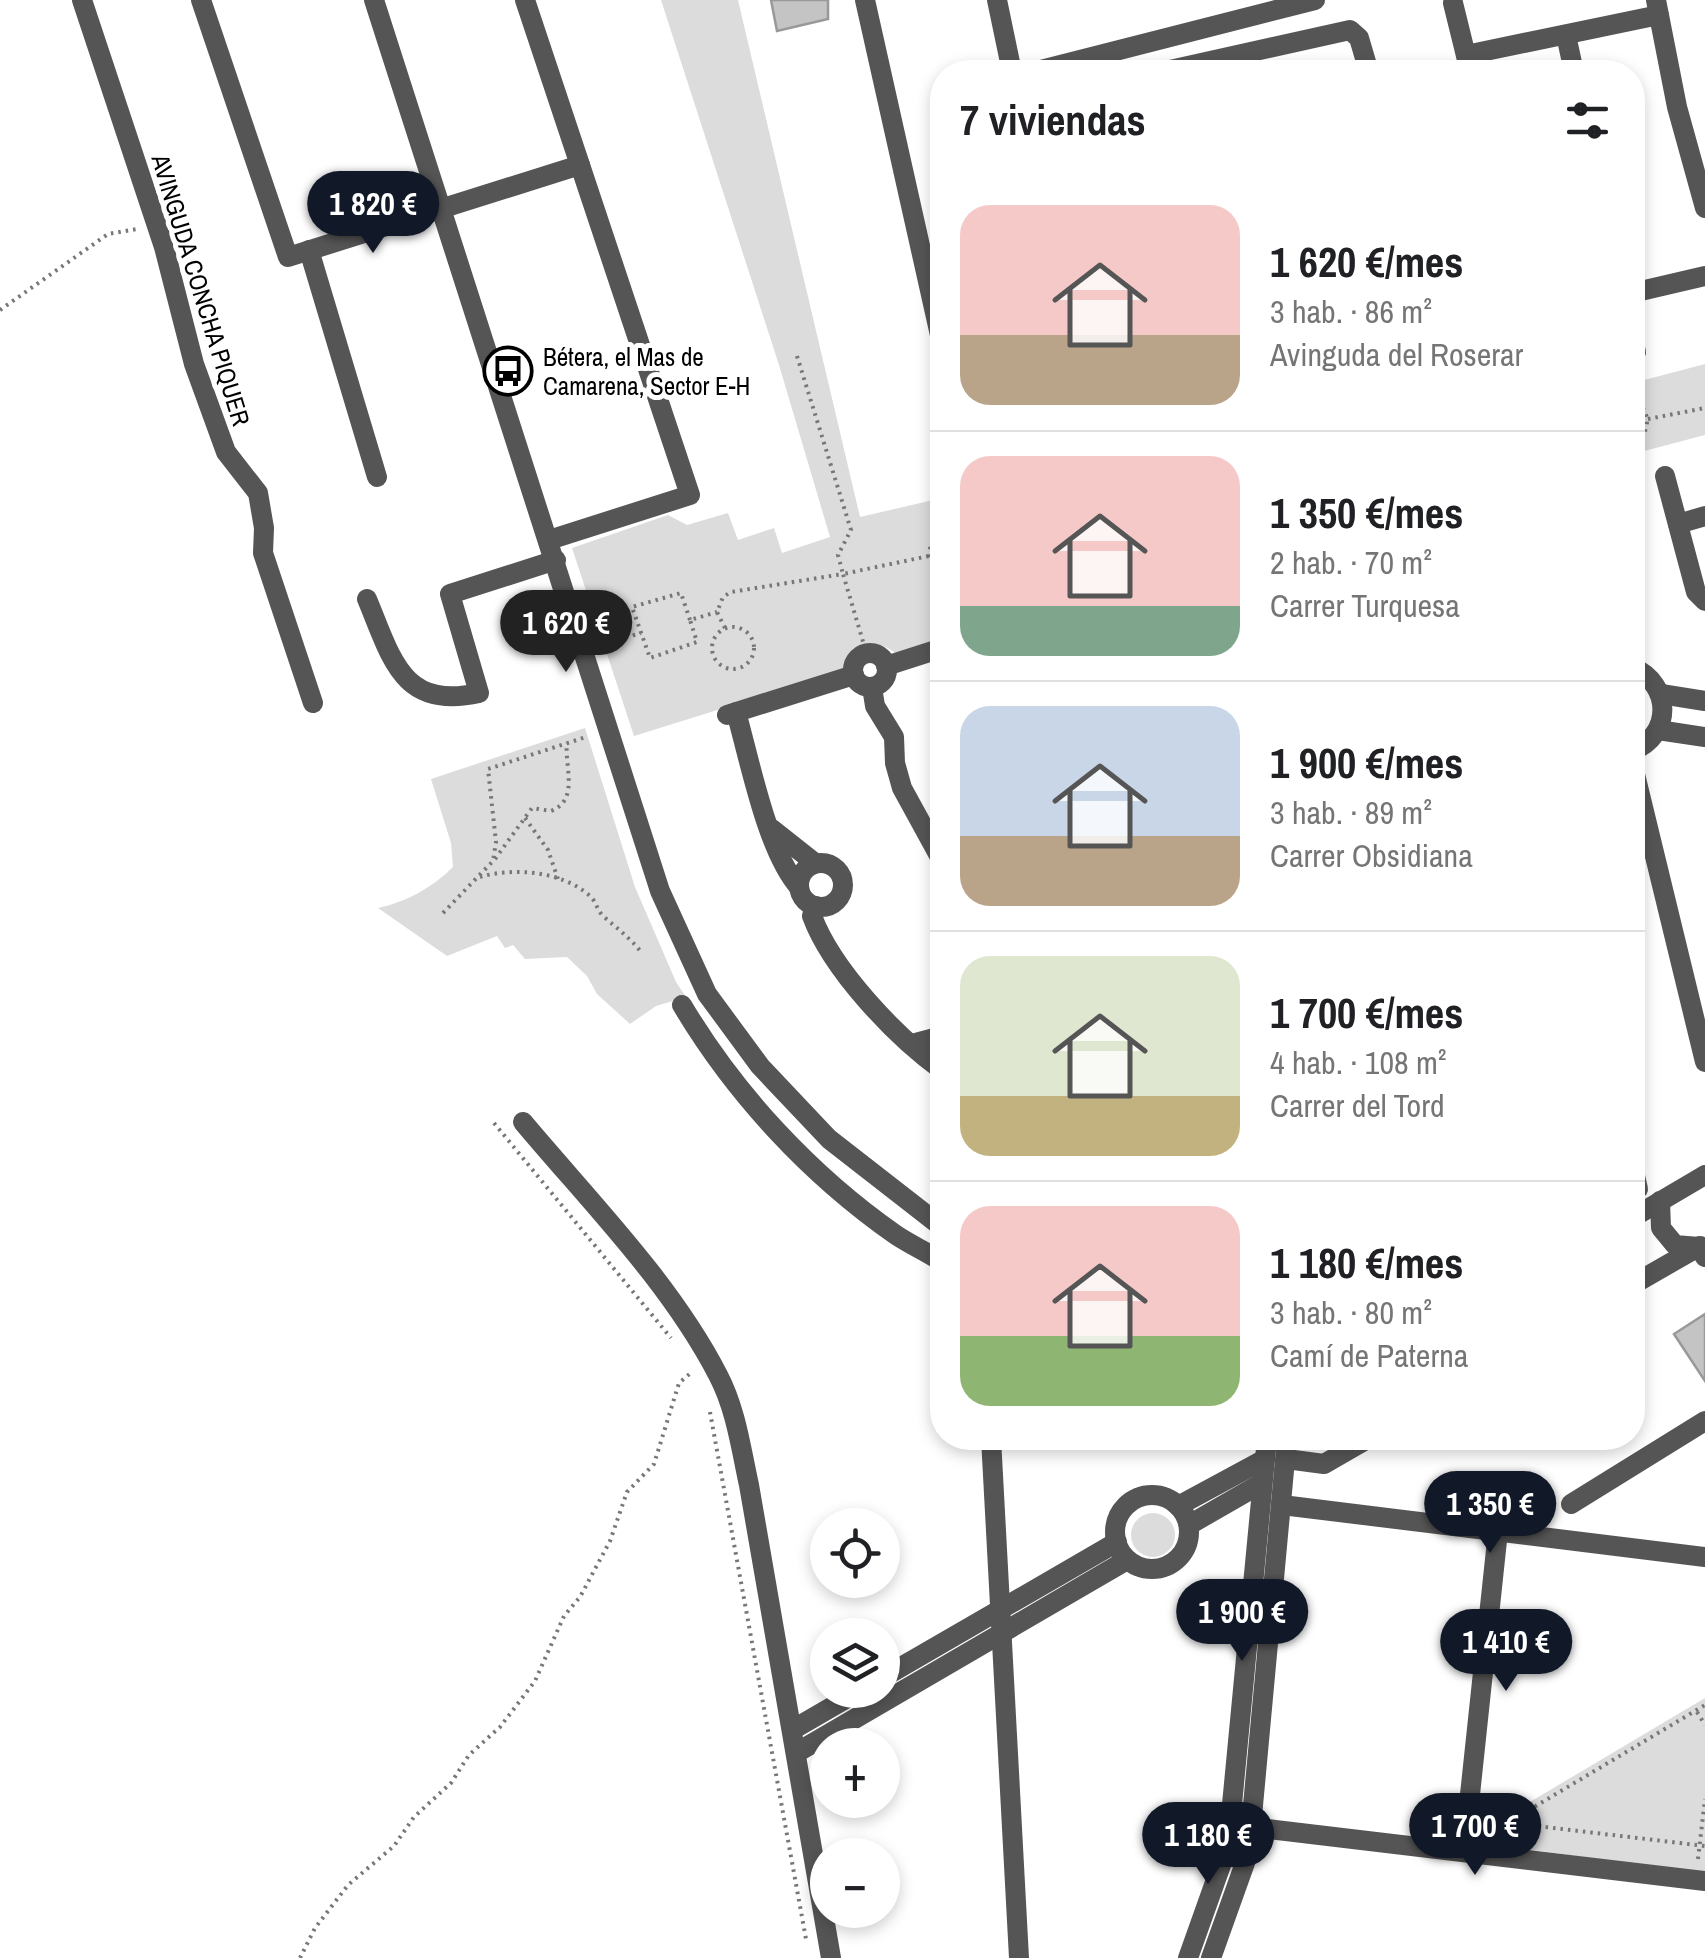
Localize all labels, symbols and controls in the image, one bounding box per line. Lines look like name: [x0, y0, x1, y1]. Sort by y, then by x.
text: 7 viviendas: [960, 92, 1146, 148]
icon: filters: [1560, 93, 1615, 148]
street label: AVINGUDA CONCHA PIQUER: [143, 149, 259, 430]
pin: 1 820 €: [281, 171, 465, 256]
text: 1 820 €: [329, 182, 417, 225]
text: 1 620 €/mes: [1270, 234, 1463, 290]
icon: home: [1040, 245, 1160, 365]
text: 3 hab. · 86 m²: [1270, 290, 1432, 333]
text: Avinguda del Roserar: [1270, 333, 1523, 376]
place label: Bétera, el Mas de Camarena, Sector E-H: [543, 340, 750, 403]
bus stop icon: Bétera, el Mas de Camarena, Sector E-H: [482, 345, 534, 397]
text: 1 350 €/mes: [1270, 485, 1463, 541]
icon: home: [1040, 496, 1160, 616]
text: 2 hab. · 70 m²: [1270, 541, 1432, 584]
text: Carrer Turquesa: [1270, 584, 1460, 627]
pin: 1 620 €: [474, 590, 658, 675]
text: 1 620 €: [522, 601, 610, 644]
text: 1 900 €/mes: [1270, 735, 1463, 791]
icon: home: [1040, 746, 1160, 866]
text: 3 hab. · 89 m²: [1270, 791, 1432, 834]
text: Carrer Obsidiana: [1270, 834, 1473, 877]
text: 1 700 €/mes: [1270, 985, 1463, 1041]
icon: home: [1040, 996, 1160, 1116]
text: 4 hab. · 108 m²: [1270, 1041, 1447, 1084]
text: Carrer del Tord: [1270, 1084, 1445, 1127]
text: 1 180 €/mes: [1270, 1235, 1463, 1291]
icon: home: [1040, 1246, 1160, 1366]
text: 3 hab. · 80 m²: [1270, 1291, 1432, 1334]
text: Camí de Paterna: [1270, 1334, 1468, 1377]
pin: 1 350 €: [1398, 1471, 1582, 1556]
text: 1 350 €: [1446, 1482, 1534, 1525]
map controls: [810, 1508, 900, 1928]
button: locate: [810, 1508, 900, 1598]
pin: 1 900 €: [1150, 1579, 1334, 1664]
text: 1 900 €: [1198, 1590, 1286, 1633]
pin: 1 410 €: [1414, 1609, 1598, 1694]
button: layers: [810, 1618, 900, 1708]
text: 1 410 €: [1462, 1620, 1550, 1663]
button: +: [810, 1728, 900, 1818]
pin: 1 700 €: [1383, 1793, 1567, 1878]
pin: 1 180 €: [1116, 1802, 1300, 1887]
text: 1 700 €: [1431, 1804, 1519, 1847]
text: 1 180 €: [1164, 1813, 1252, 1856]
button: −: [810, 1838, 900, 1928]

